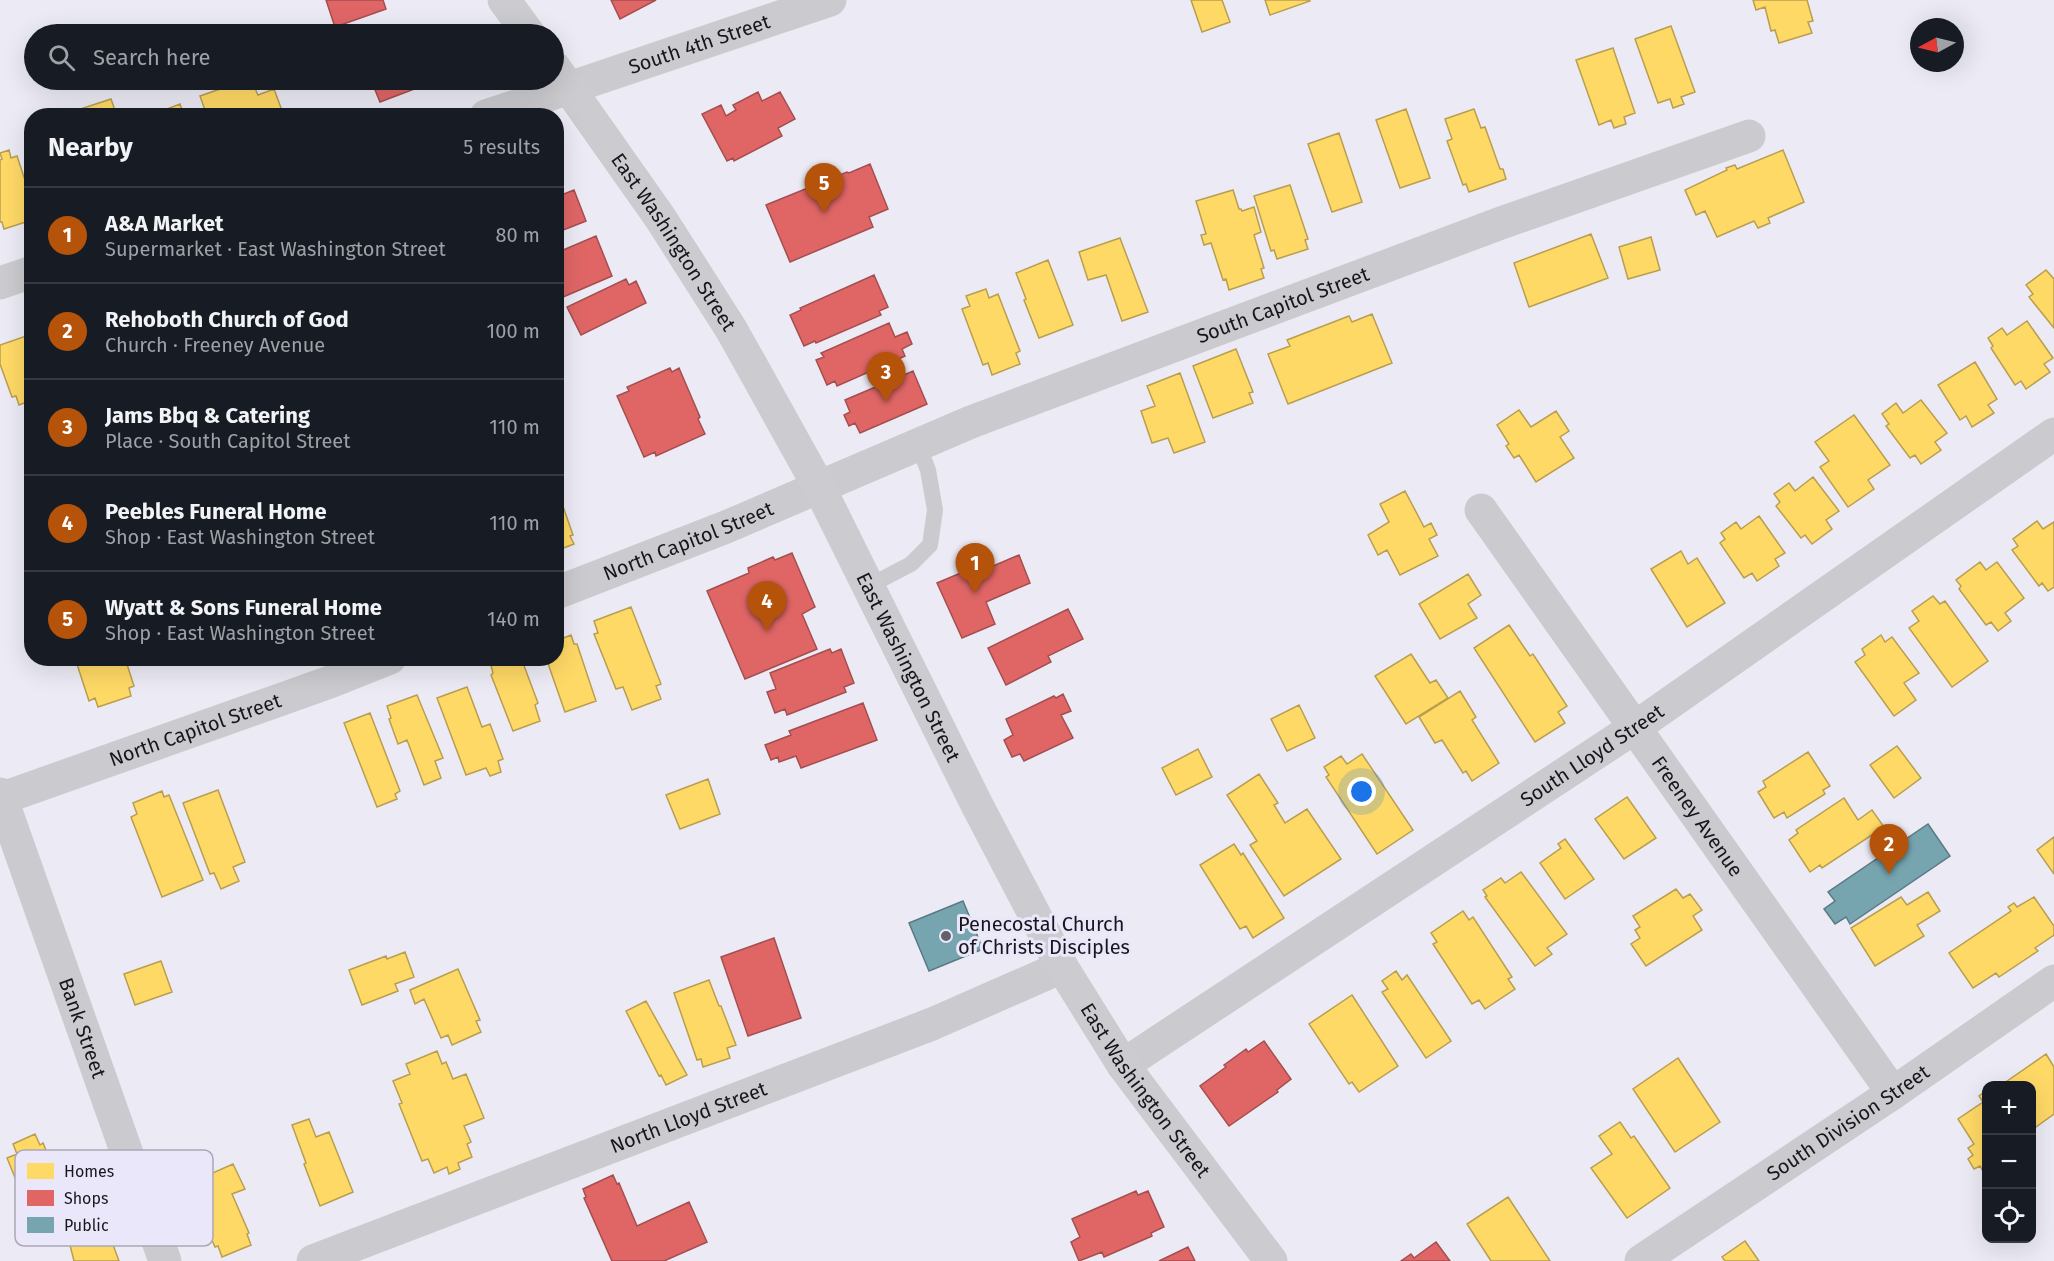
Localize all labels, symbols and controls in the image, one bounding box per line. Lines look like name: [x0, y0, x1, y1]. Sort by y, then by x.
street label: South 4th Street: [625, 9, 774, 79]
north arrow: [1910, 18, 1964, 72]
search box: [24, 24, 564, 90]
icon: search: [45, 41, 78, 74]
text: Search here: [93, 44, 211, 71]
text: Nearby: [48, 132, 133, 163]
text: 5 results: [463, 135, 540, 159]
street label: East Washington Street: [606, 148, 742, 336]
pin: 5: [804, 164, 844, 213]
text: A&A Market: [105, 210, 224, 237]
text: 1: [63, 223, 72, 247]
text: 80 m: [495, 223, 540, 247]
text: Supermarket · East Washington Street: [105, 237, 446, 261]
street label: South Capitol Street: [1193, 261, 1373, 348]
text: Rehoboth Church of God: [105, 306, 349, 333]
text: 2: [62, 319, 73, 343]
text: 100 m: [487, 319, 540, 343]
text: Church · Freeney Avenue: [105, 333, 325, 357]
pin: 3: [866, 352, 906, 402]
text: Jams Bbq & Catering: [105, 402, 310, 429]
text: 3: [62, 415, 73, 439]
text: 110 m: [489, 415, 540, 439]
text: Place · South Capitol Street: [105, 429, 350, 453]
street label: North Capitol Street: [600, 496, 777, 586]
text: Peebles Funeral Home: [105, 498, 327, 525]
text: 4: [62, 511, 73, 535]
text: 110 m: [489, 511, 540, 535]
text: Shop · East Washington Street: [105, 525, 375, 549]
pin: 1: [956, 544, 994, 593]
street label: East Washington Street: [851, 568, 966, 766]
pin: 4: [748, 582, 786, 631]
text: Wyatt & Sons Funeral Home: [105, 594, 382, 621]
text: 5: [62, 607, 73, 631]
text: 140 m: [487, 607, 540, 631]
text: Shop · East Washington Street: [105, 621, 375, 645]
street label: North Capitol Street: [106, 688, 285, 771]
street label: South Lloyd Street: [1516, 699, 1669, 812]
street label: Freeney Avenue: [1647, 751, 1748, 881]
your location: [1347, 777, 1376, 806]
pin: 2: [1870, 824, 1908, 874]
place label: Penecostal Church of Christs Disciples: [958, 912, 1130, 959]
marker: Penecostal Church of Christs Disciples: [939, 929, 953, 943]
street label: Bank Street: [54, 974, 112, 1082]
street label: East Washington Street: [1075, 999, 1216, 1183]
street label: South Division Street: [1762, 1059, 1934, 1186]
street label: North Lloyd Street: [607, 1076, 771, 1158]
map controls: [1982, 1081, 2036, 1243]
button: +: [1982, 1081, 2036, 1135]
button: −: [1982, 1135, 2036, 1189]
legend: [15, 1150, 213, 1246]
text: Homes: [64, 1162, 114, 1181]
text: Shops: [64, 1189, 108, 1208]
button: locate: [1982, 1189, 2036, 1243]
text: Public: [64, 1216, 109, 1235]

